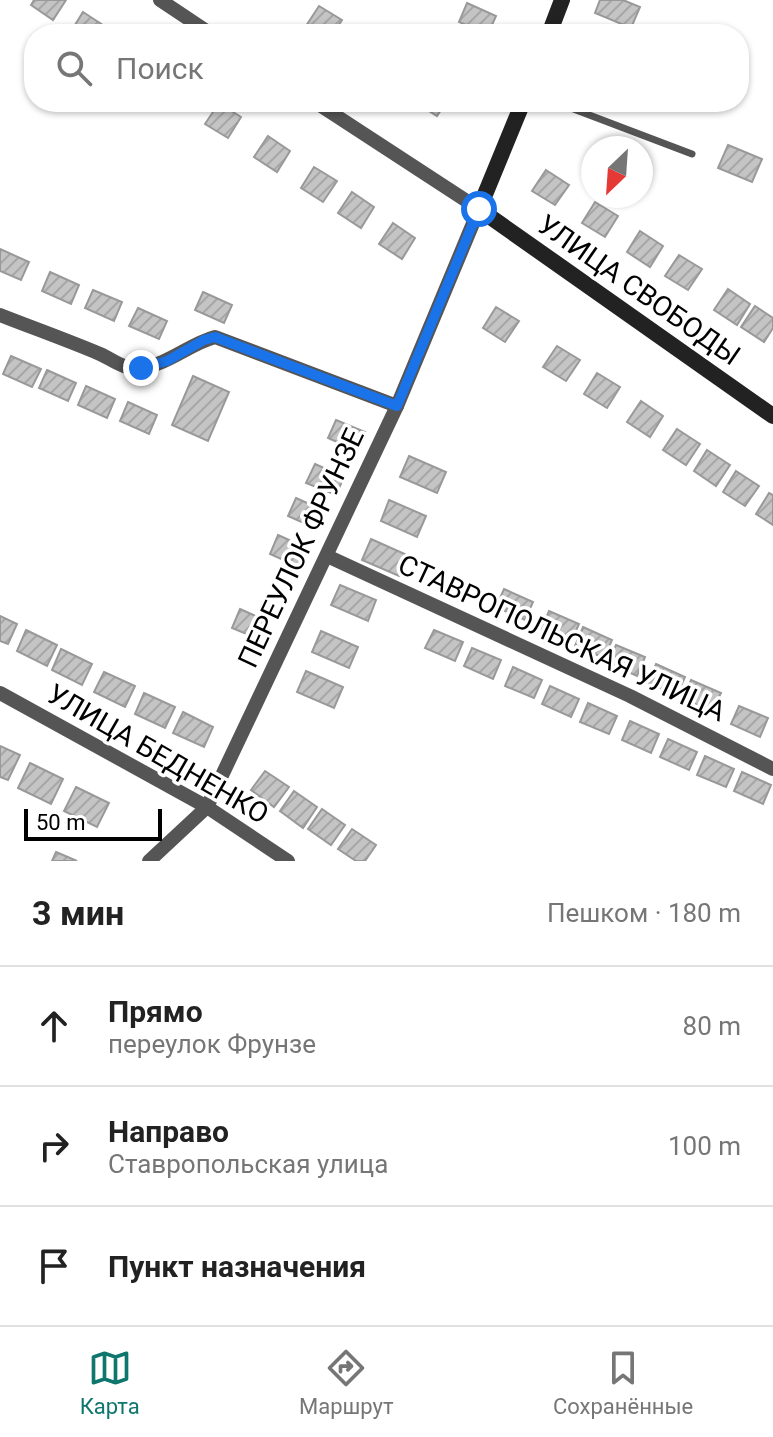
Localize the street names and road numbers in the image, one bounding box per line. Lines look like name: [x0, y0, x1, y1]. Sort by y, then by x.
street label: УЛИЦА СВОБОДЫ: [532, 208, 746, 372]
street label: ПЕРЕУЛОК ФРУНЗЕ: [231, 423, 371, 673]
street label: СТАВРОПОЛЬСКАЯ УЛИЦА: [393, 548, 731, 728]
street label: УЛИЦА БЕДНЕНКО: [42, 677, 274, 831]

